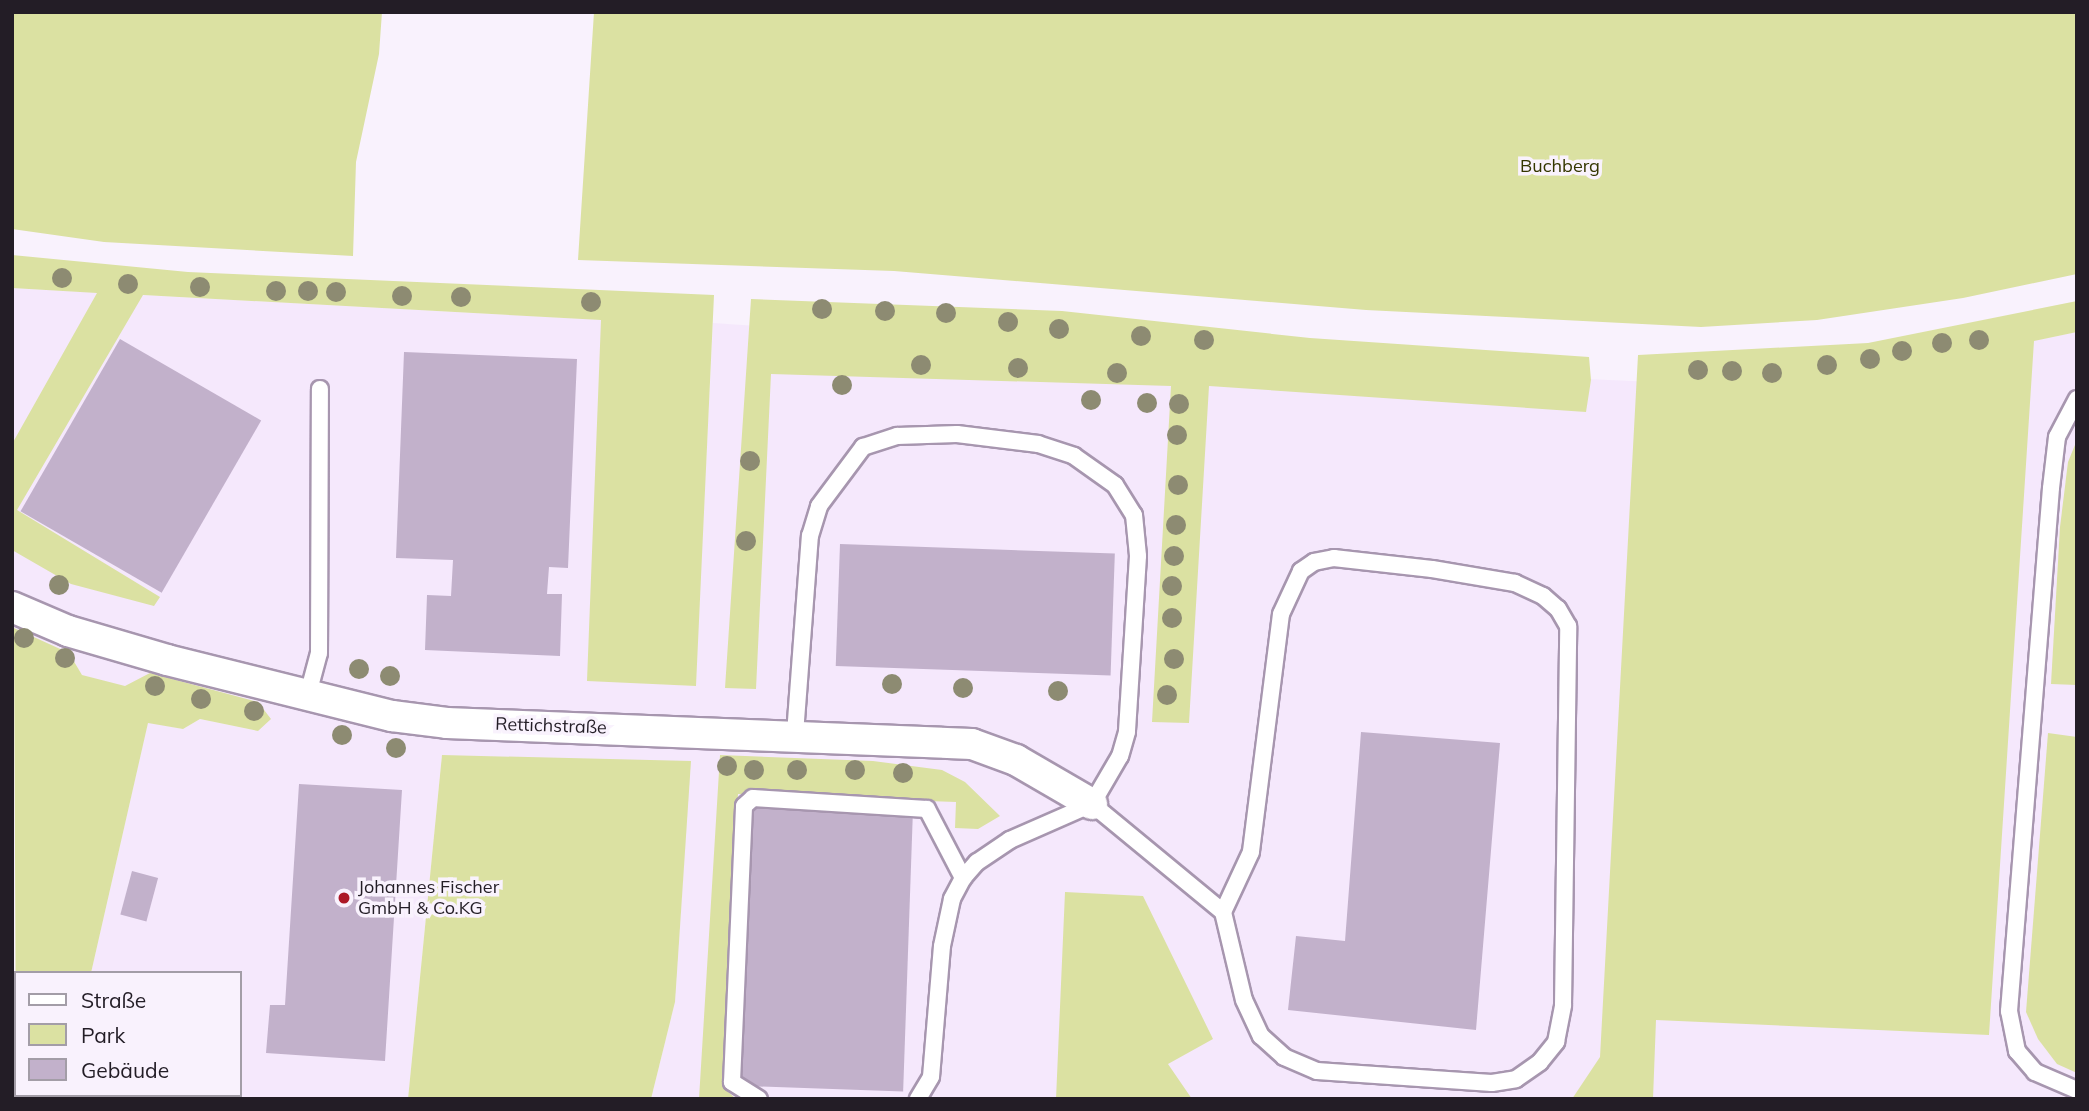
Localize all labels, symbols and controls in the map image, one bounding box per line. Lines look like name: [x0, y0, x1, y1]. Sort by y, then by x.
park label: Buchberg: [1520, 155, 1600, 177]
street label: Rettichstraße: [495, 713, 607, 739]
place label: Johannes Fischer GmbH & Co.KG: [358, 877, 499, 920]
marker: Johannes Fischer GmbH & Co.KG: [336, 890, 352, 906]
legend: [14, 971, 242, 1097]
text: Straße: [81, 987, 146, 1013]
text: Park: [81, 1022, 125, 1048]
text: Gebäude: [81, 1057, 169, 1083]

